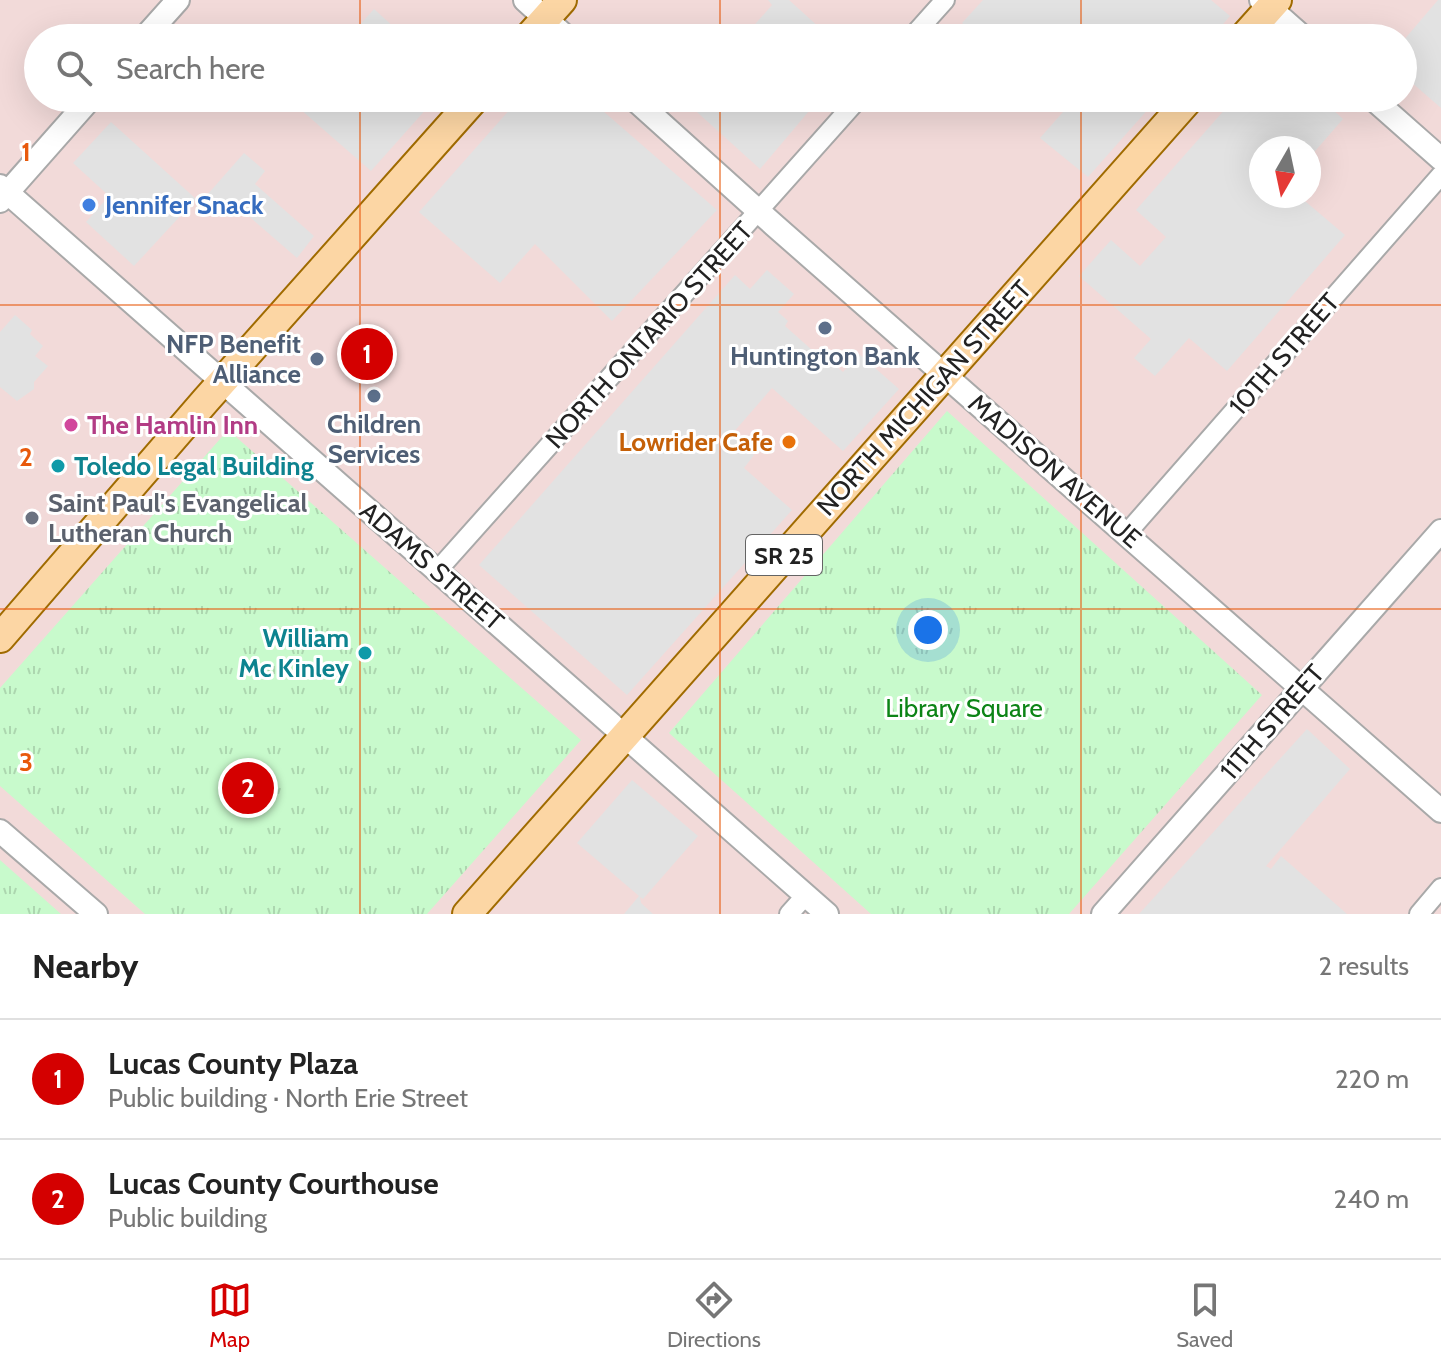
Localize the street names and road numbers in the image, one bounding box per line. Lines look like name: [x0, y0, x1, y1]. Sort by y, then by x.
street label: NORTH ONTARIO STREET: [539, 215, 759, 455]
street label: NORTH MICHIGAN STREET: [810, 274, 1038, 522]
street label: 10TH STREET: [1222, 286, 1346, 422]
street label: MADISON AVENUE: [962, 387, 1148, 555]
street label: ADAMS STREET: [354, 495, 511, 637]
road number: SR 25: [746, 535, 822, 575]
street label: 11TH STREET: [1213, 658, 1331, 786]

